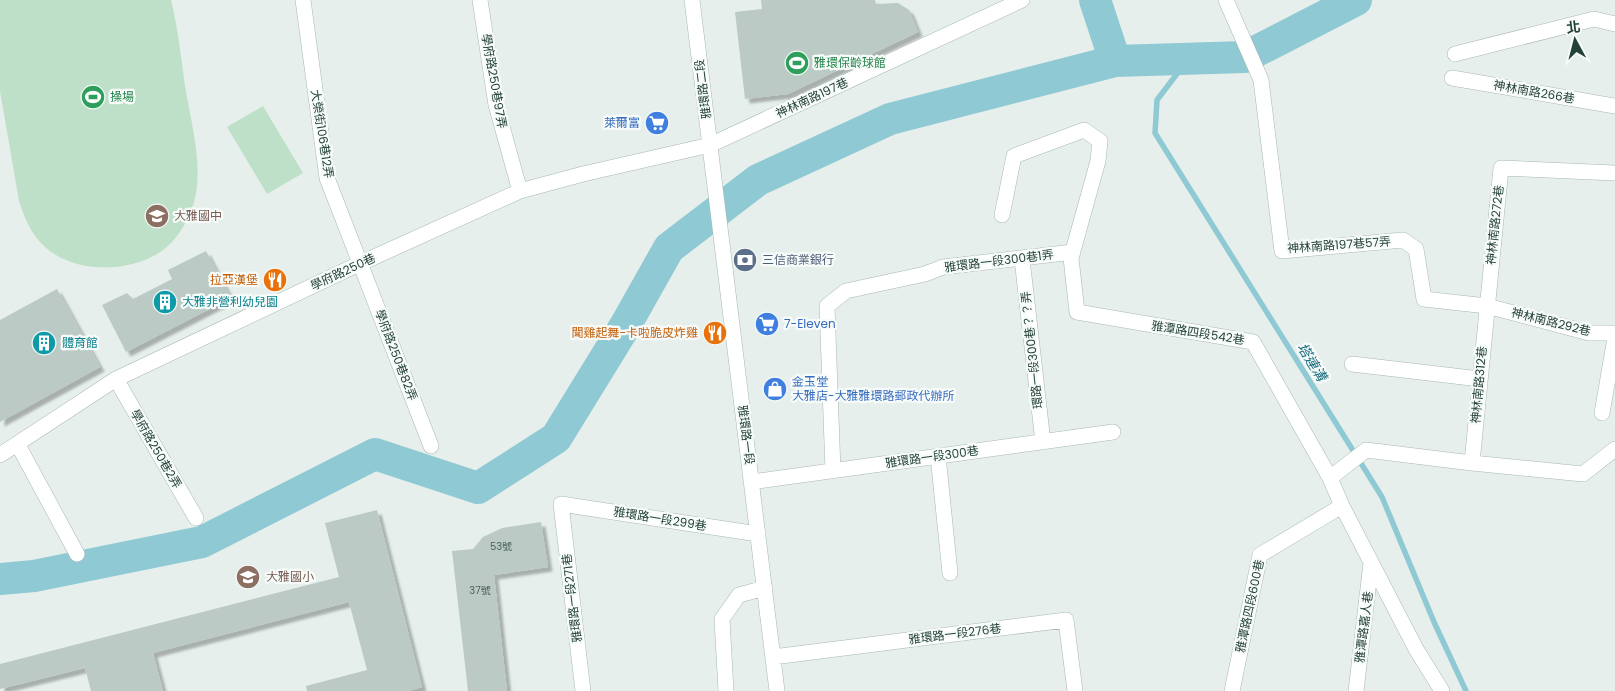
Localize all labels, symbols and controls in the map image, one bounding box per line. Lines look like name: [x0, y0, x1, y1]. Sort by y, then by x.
north arrow: [1550, 15, 1600, 65]
text: 北: [1565, 16, 1582, 38]
street label: 學府路250巷97弄: [478, 32, 511, 130]
sports icon: 雅環保齡球館: [784, 50, 810, 76]
place label: 雅環保齡球館: [814, 54, 886, 71]
street label: 雅環路二段: [690, 58, 715, 120]
street label: 神林南路197巷: [773, 73, 851, 122]
street label: 神林南路266巷: [1492, 76, 1576, 107]
sports icon: 操場: [80, 84, 106, 110]
place label: 操場: [110, 88, 134, 105]
street label: 大榮街106巷12弄: [307, 88, 338, 180]
supermarket icon: 萊爾富: [644, 110, 670, 136]
place label: 萊爾富: [604, 114, 640, 131]
street label: 神林南路272巷: [1482, 184, 1507, 266]
school or university icon: 大雅國中: [144, 203, 170, 229]
place label: 大雅國中: [174, 207, 222, 224]
street label: 神林南路197巷57弄: [1286, 232, 1391, 257]
street label: 雅環路一段300巷1弄: [943, 245, 1055, 276]
bank icon: 三信商業銀行: [732, 247, 758, 273]
street label: 學府路250巷: [307, 249, 378, 294]
place label: 三信商業銀行: [762, 251, 834, 268]
restaurant icon: 拉亞漢堡: [262, 267, 288, 293]
place label: 拉亞漢堡: [210, 271, 258, 288]
building icon: 大雅非營利幼兒園: [152, 289, 178, 315]
street label: 環路一段300巷？？弄: [1017, 290, 1046, 410]
place label: 大雅非營利幼兒園: [182, 293, 278, 310]
street label: 神林南路292巷: [1510, 303, 1593, 340]
street label: 學府路250巷82弄: [371, 307, 422, 403]
supermarket icon: 7-Eleven: [754, 311, 780, 337]
place label: 7-Eleven: [784, 315, 836, 332]
street label: 雅潭路四段542巷: [1150, 317, 1246, 348]
restaurant icon: 聞雞起舞-卡啦脆皮炸雞: [702, 320, 728, 346]
place label: 聞雞起舞-卡啦脆皮炸雞: [571, 324, 698, 341]
building icon: 體育館: [31, 330, 57, 356]
place label: 體育館: [62, 334, 98, 351]
water label: 塔連溝: [1292, 339, 1333, 387]
street label: 神林南路312巷: [1467, 345, 1490, 424]
place label: 金玉堂 大雅店-大雅雅環路郵政代辦所: [792, 373, 955, 404]
shop icon: 金玉堂 大雅店-大雅雅環路郵政代辦所: [762, 376, 788, 402]
street label: 雅環路一段: [734, 404, 759, 466]
street label: 學府路250巷2弄: [127, 406, 186, 491]
street label: 雅環路一段300巷: [884, 442, 980, 471]
street label: 雅環路一段299巷: [612, 503, 708, 534]
house number: 53號: [490, 539, 512, 554]
street label: 雅環路一段271巷: [558, 553, 585, 643]
street label: 雅潭路四段600巷: [1231, 558, 1268, 654]
school or university icon: 大雅國小: [235, 564, 261, 590]
place label: 大雅國小: [266, 568, 314, 585]
house number: 37號: [469, 583, 491, 598]
street label: 雅潭路嘉人巷: [1351, 590, 1376, 664]
street label: 雅環路一段276巷: [908, 619, 1002, 648]

